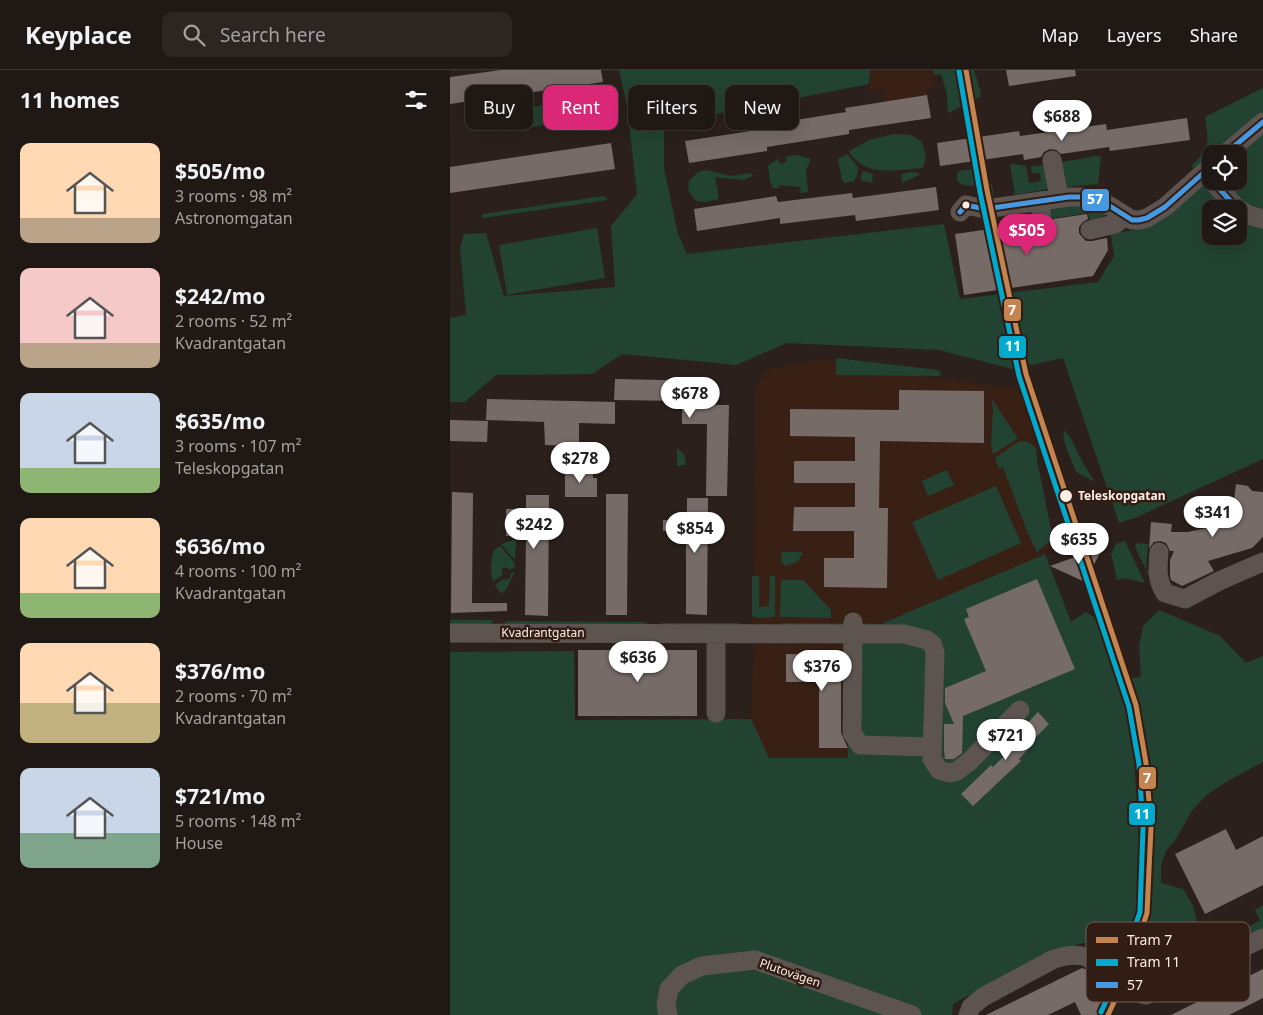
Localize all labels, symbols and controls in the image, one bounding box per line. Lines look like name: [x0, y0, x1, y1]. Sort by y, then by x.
search box: [162, 12, 512, 57]
text: Keyplace: [25, 18, 132, 51]
icon: search: [180, 21, 208, 49]
text: Search here: [220, 22, 326, 48]
text: Map: [1041, 23, 1079, 47]
text: Layers: [1107, 23, 1162, 47]
text: Share: [1190, 23, 1238, 47]
chip: Buy: [465, 85, 533, 130]
chip: Rent: [543, 85, 618, 130]
chip: Filters: [628, 85, 715, 130]
chip: New: [725, 85, 799, 130]
text: 11 homes: [20, 86, 120, 114]
icon: filters: [402, 86, 430, 114]
pin: $688: [1032, 100, 1092, 142]
text: $688: [1044, 105, 1080, 127]
map controls: [1202, 145, 1247, 245]
button: locate: [1202, 145, 1247, 190]
text: $505/mo: [175, 157, 265, 185]
icon: home: [60, 163, 120, 223]
text: 3 rooms · 98 m²: [175, 185, 292, 207]
line badge: 57: [1081, 188, 1110, 212]
text: 57: [1087, 189, 1103, 208]
unlabelled marker: [961, 200, 971, 210]
button: layers: [1202, 200, 1247, 245]
text: Astronomgatan: [175, 207, 293, 229]
pin: $505: [997, 214, 1057, 256]
text: $505: [1009, 219, 1045, 241]
text: $242/mo: [175, 282, 265, 310]
icon: home: [60, 288, 120, 348]
line badge: 7: [1003, 298, 1022, 322]
text: 7: [1008, 300, 1016, 319]
text: 2 rooms · 52 m²: [175, 310, 292, 332]
text: Kvadrantgatan: [175, 332, 286, 354]
line badge: 11: [998, 335, 1027, 359]
text: 11: [1005, 336, 1021, 355]
pin: $678: [660, 376, 720, 419]
text: $678: [672, 382, 708, 404]
text: $635/mo: [175, 407, 265, 435]
icon: home: [60, 413, 120, 473]
text: 3 rooms · 107 m²: [175, 435, 301, 457]
pin: $278: [550, 442, 610, 484]
text: $278: [562, 447, 598, 469]
text: Teleskopgatan: [175, 457, 284, 479]
place label: Teleskopgatan: [1078, 487, 1166, 504]
marker: Teleskopgatan: [1058, 488, 1074, 504]
pin: $341: [1183, 496, 1243, 538]
text: $341: [1195, 501, 1231, 523]
pin: $242: [504, 508, 564, 550]
pin: $854: [665, 512, 725, 554]
text: $242: [516, 513, 552, 535]
text: $854: [677, 517, 713, 539]
pin: $635: [1049, 522, 1109, 565]
text: $635: [1061, 528, 1097, 550]
text: $636/mo: [175, 532, 265, 560]
icon: home: [60, 538, 120, 598]
text: 4 rooms · 100 m²: [175, 560, 301, 582]
text: Kvadrantgatan: [175, 582, 286, 604]
street label: Kvadrantgatan: [501, 624, 585, 641]
pin: $636: [608, 640, 668, 683]
text: $636: [620, 646, 656, 668]
pin: $376: [792, 650, 852, 692]
text: $376: [804, 655, 840, 677]
text: $376/mo: [175, 657, 265, 685]
icon: home: [60, 663, 120, 723]
text: 2 rooms · 70 m²: [175, 685, 292, 707]
text: Kvadrantgatan: [175, 707, 286, 729]
pin: $721: [976, 718, 1036, 761]
text: $721: [988, 724, 1024, 746]
line badge: 7: [1138, 766, 1157, 790]
text: 7: [1143, 768, 1151, 787]
text: $721/mo: [175, 782, 265, 810]
icon: home: [60, 788, 120, 848]
line badge: 11: [1128, 802, 1156, 826]
text: 11: [1134, 804, 1150, 823]
text: 5 rooms · 148 m²: [175, 810, 301, 832]
text: House: [175, 832, 223, 854]
legend: [1086, 922, 1250, 1002]
text: Tram 7: [1127, 930, 1172, 949]
text: Tram 11: [1127, 952, 1180, 971]
street label: Plutovägen: [757, 954, 823, 991]
text: 57: [1127, 975, 1143, 994]

